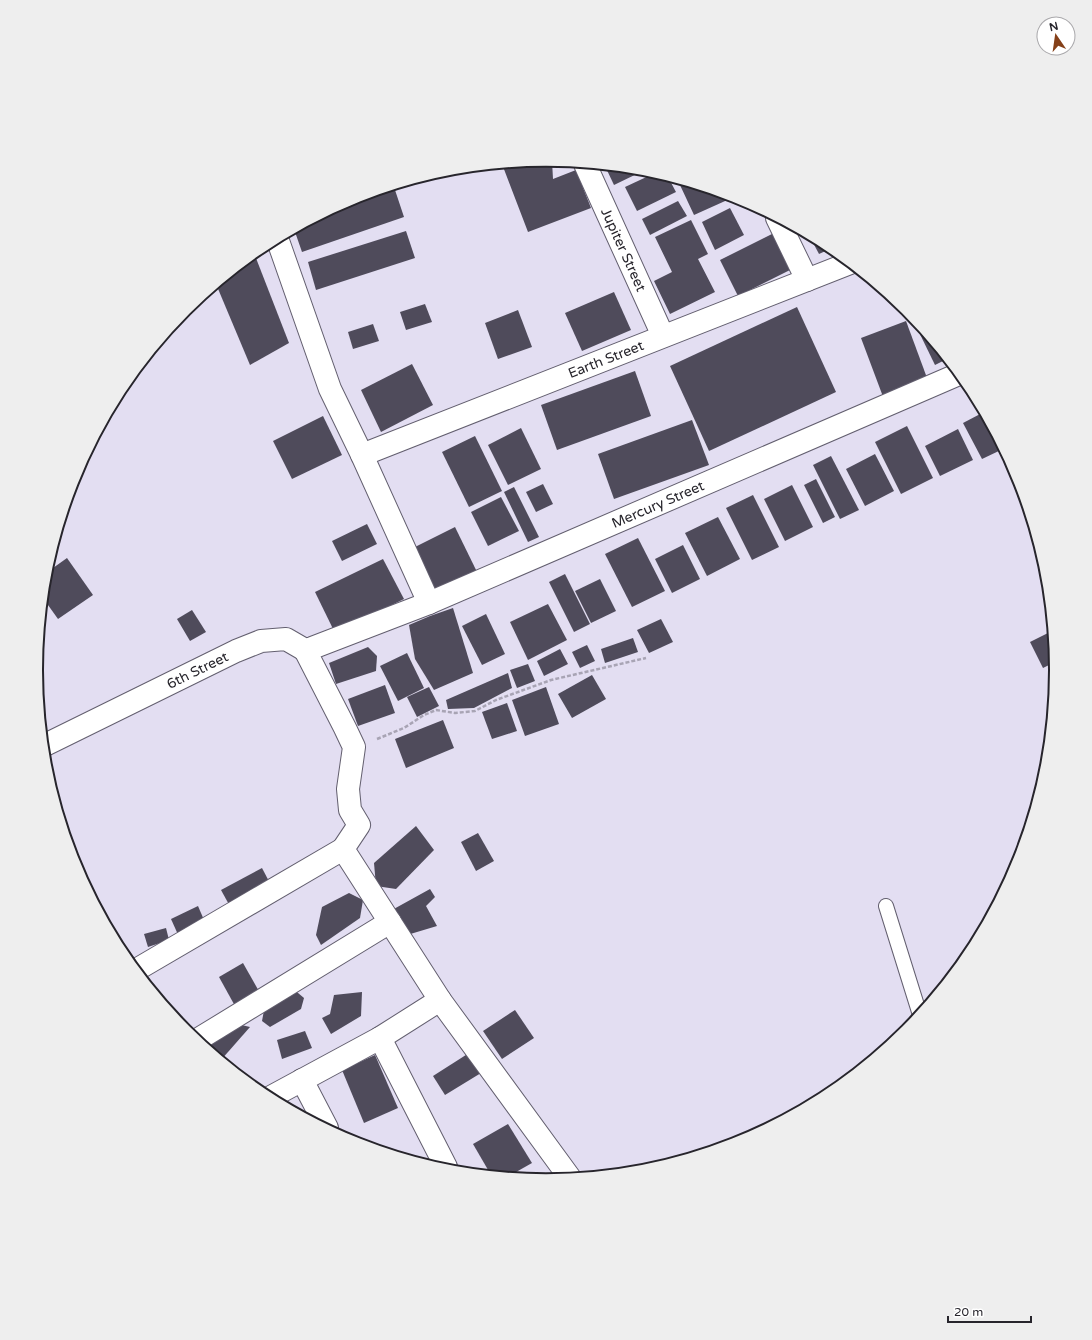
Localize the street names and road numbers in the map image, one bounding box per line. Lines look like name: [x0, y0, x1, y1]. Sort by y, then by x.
street label: Jupiter Street: [597, 205, 650, 295]
street label: Earth Street: [566, 337, 647, 382]
street label: Mercury Street: [609, 477, 707, 532]
street label: 6th Street: [164, 648, 232, 693]

